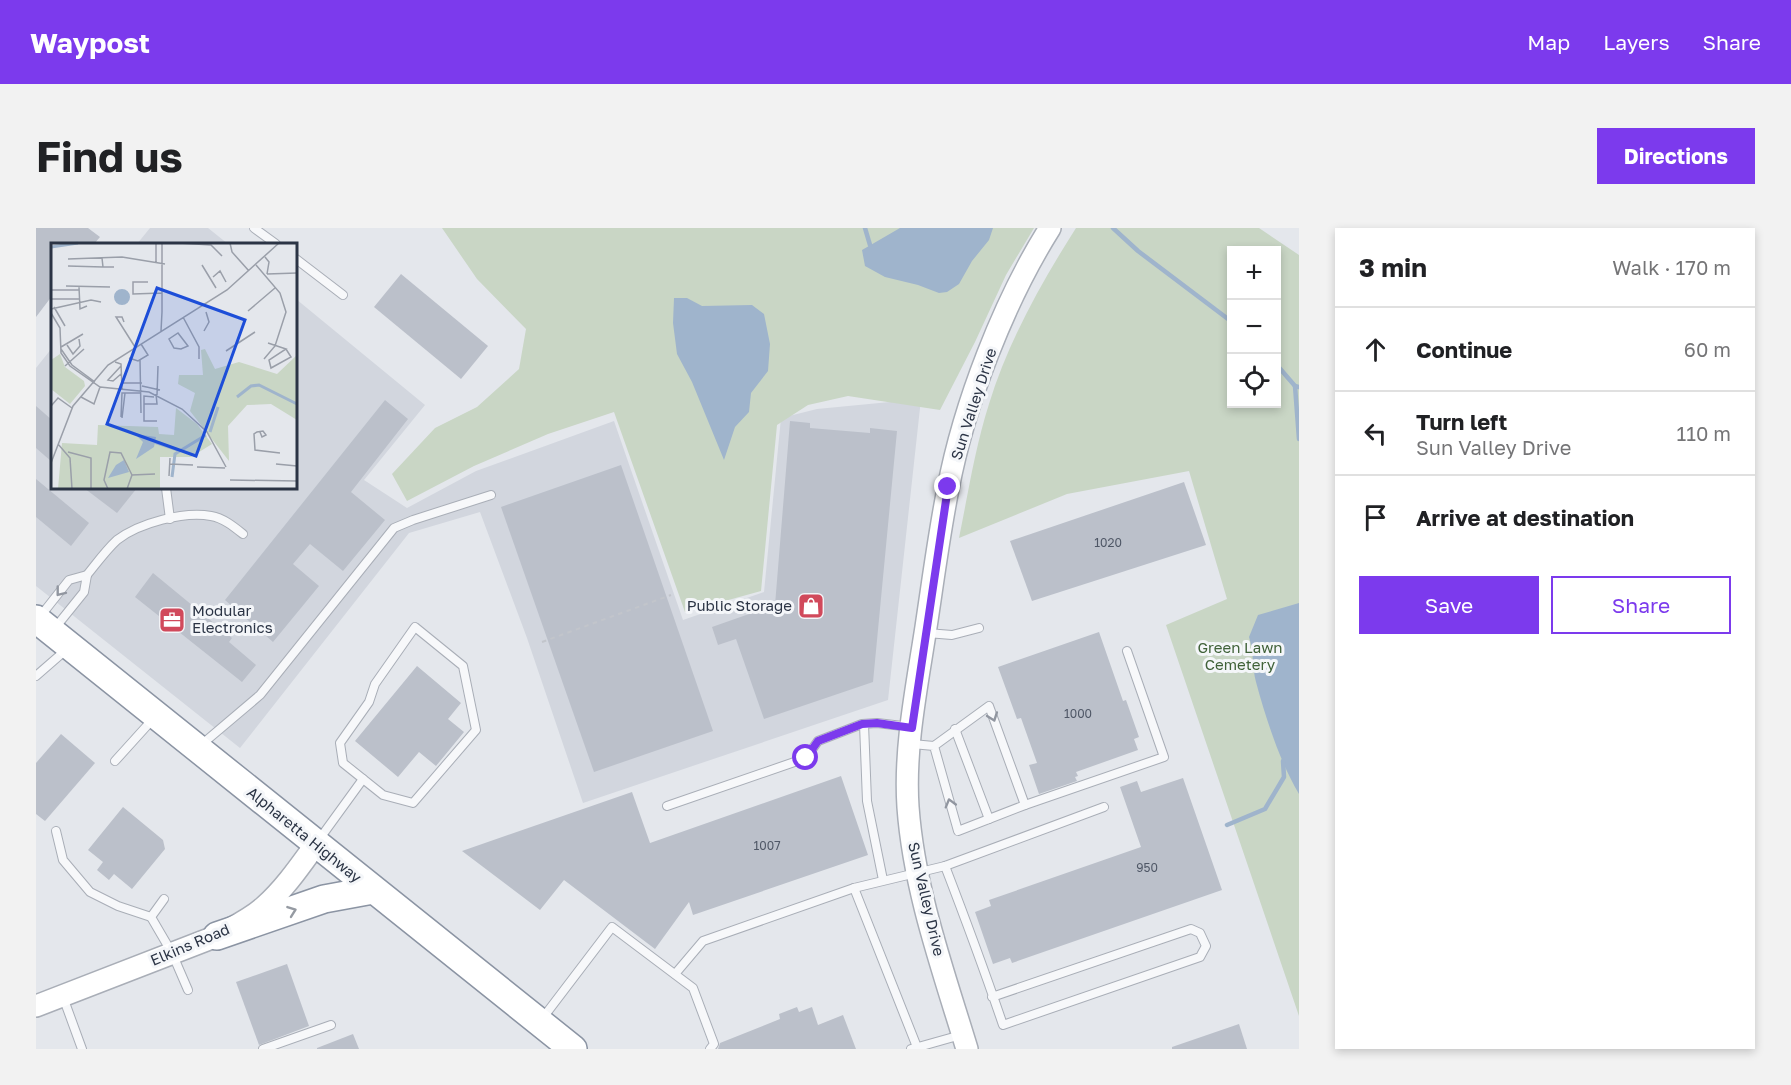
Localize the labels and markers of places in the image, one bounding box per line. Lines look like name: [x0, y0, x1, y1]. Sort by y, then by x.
shop icon: Public Storage: [796, 591, 826, 621]
place label: Public Storage: [687, 596, 792, 614]
place label: Modular Electronics: [192, 601, 273, 636]
office icon: Modular Electronics: [157, 605, 187, 635]

